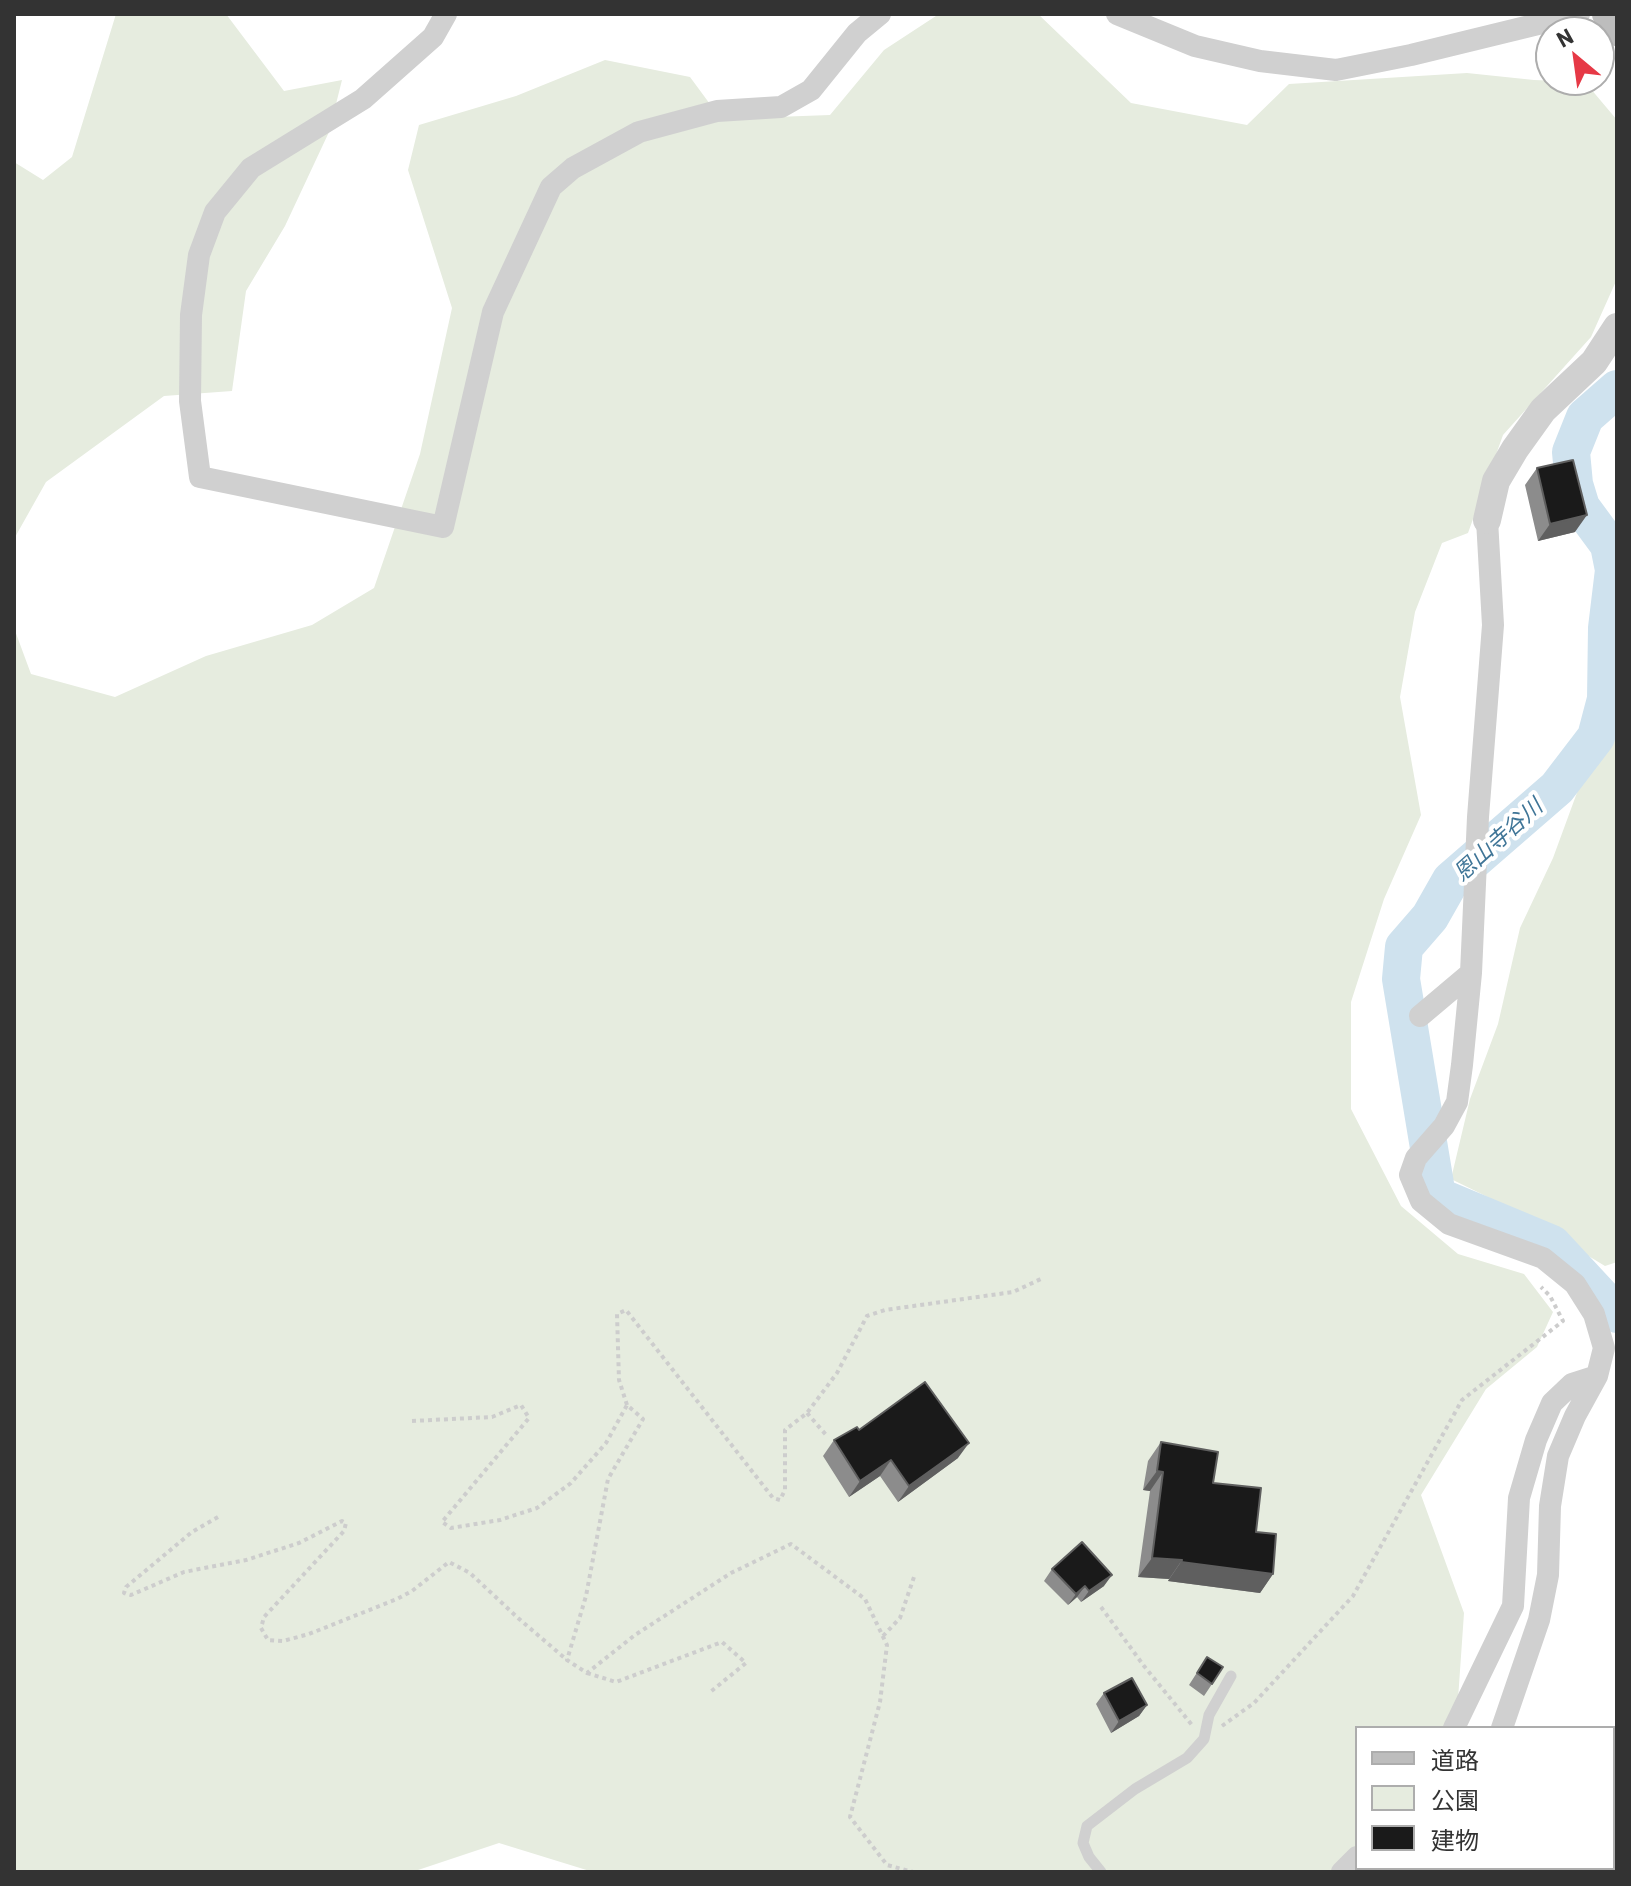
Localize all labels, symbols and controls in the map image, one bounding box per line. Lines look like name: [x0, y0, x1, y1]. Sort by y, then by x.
north arrow: [1535, 16, 1615, 96]
text: N: [1552, 22, 1577, 52]
water label: 恩山寺谷川: [1448, 793, 1548, 887]
legend: [1355, 1726, 1615, 1870]
text: 道路: [1431, 1745, 1479, 1774]
text: 公園: [1431, 1785, 1479, 1814]
text: 建物: [1431, 1825, 1479, 1854]

